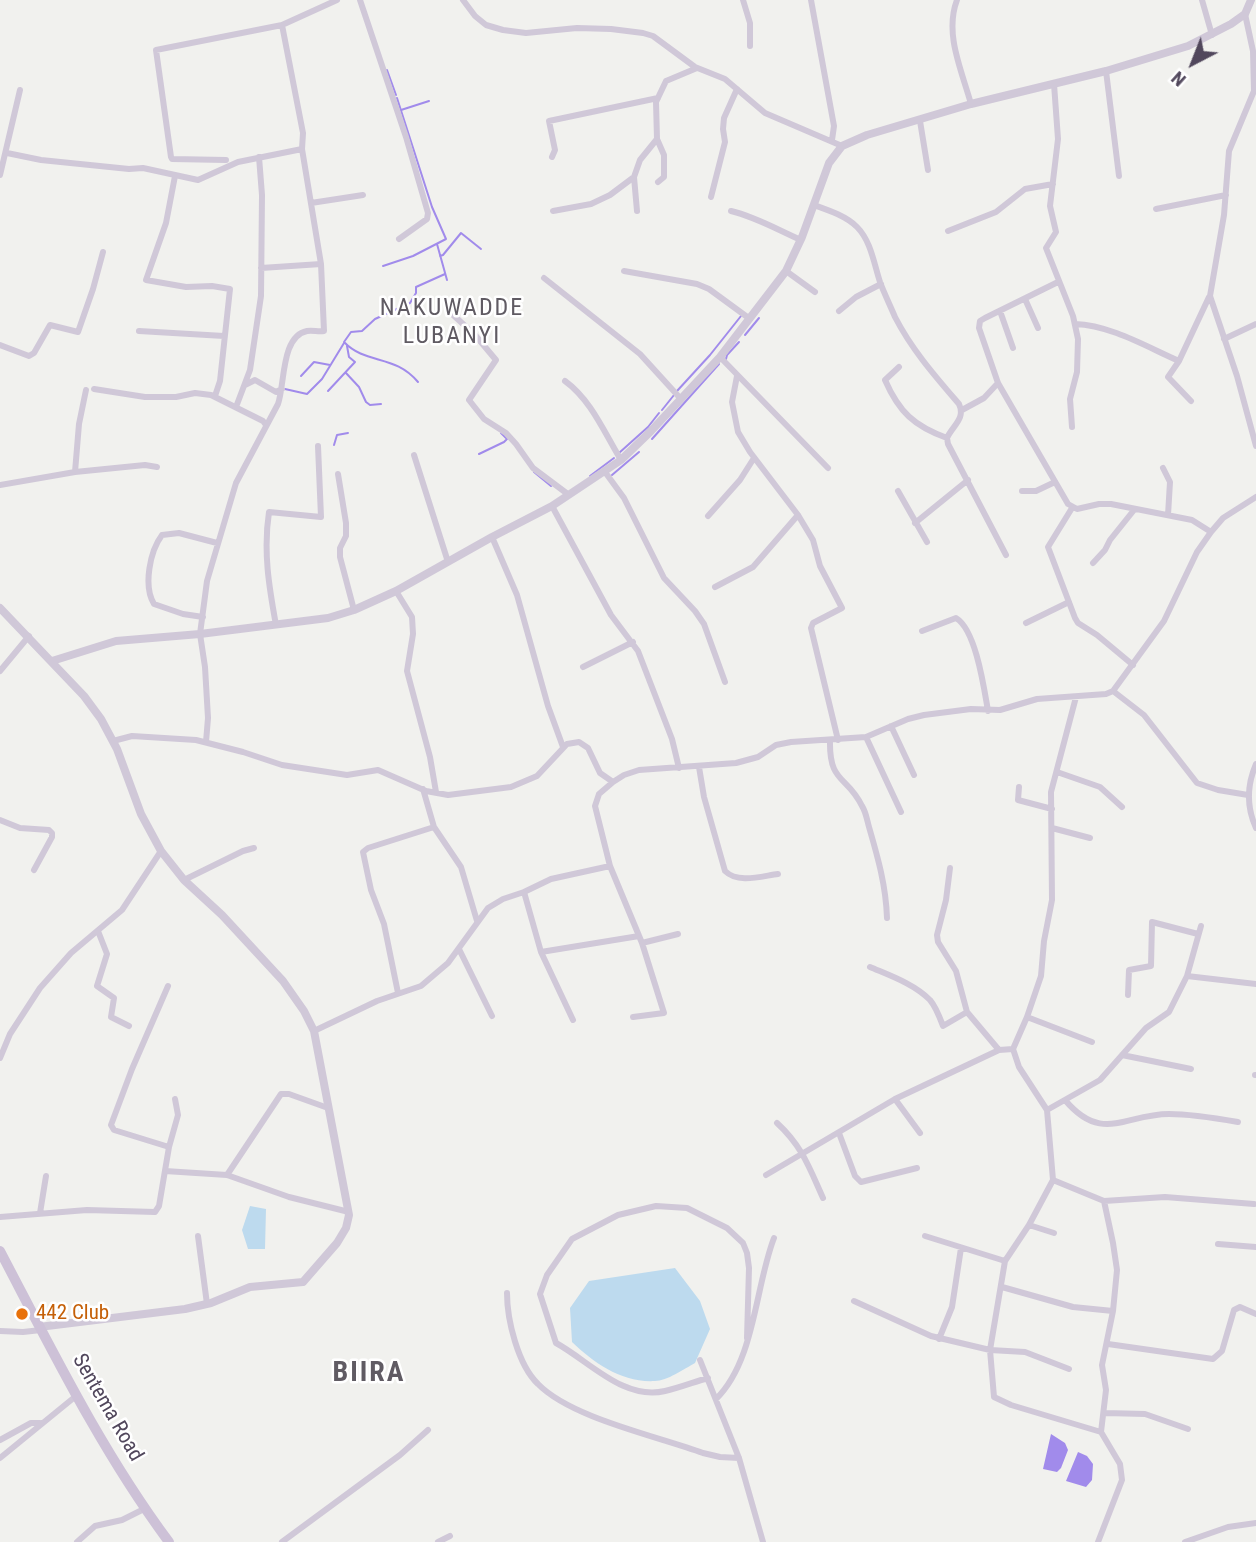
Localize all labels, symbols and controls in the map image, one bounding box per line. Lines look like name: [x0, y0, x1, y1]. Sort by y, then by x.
north arrow: [1158, 28, 1228, 98]
text: N: [1167, 67, 1191, 91]
district label: NAKUWADDE LUBANYI: [381, 295, 523, 351]
place label: 442 Club: [36, 1301, 109, 1327]
marker: 442 Club: [14, 1306, 30, 1322]
street label: Sentema Road: [66, 1350, 148, 1466]
district label: BIIRA: [333, 1357, 405, 1391]

